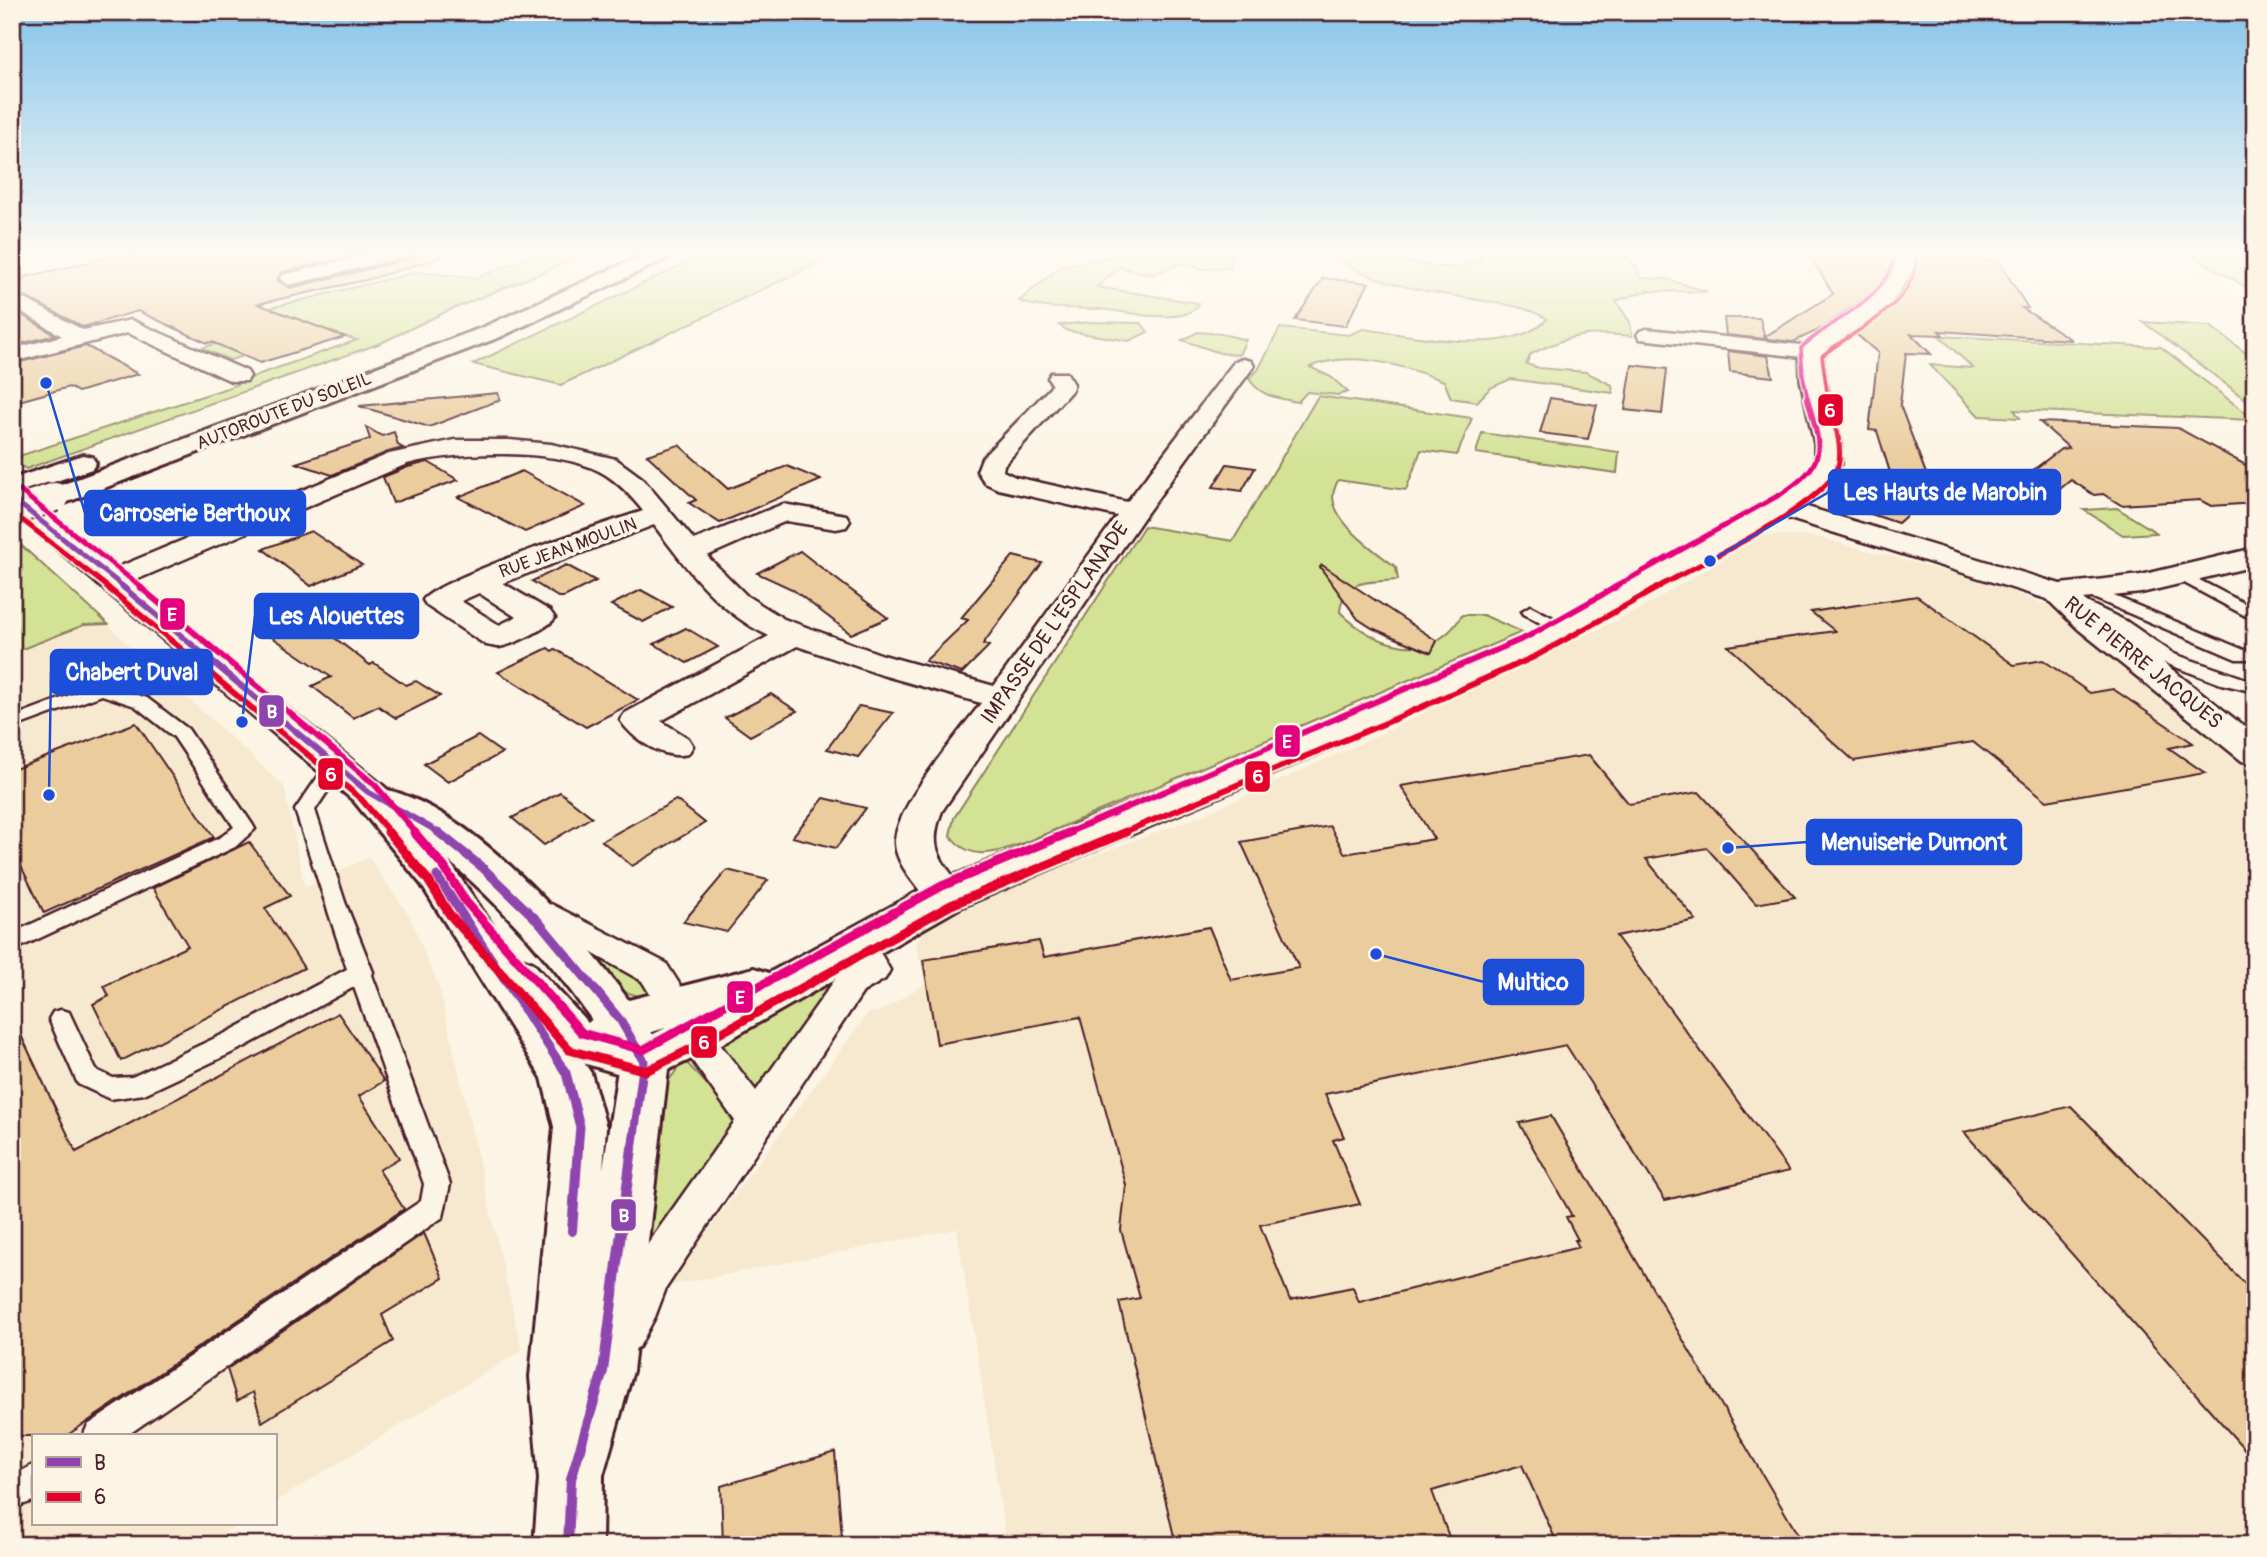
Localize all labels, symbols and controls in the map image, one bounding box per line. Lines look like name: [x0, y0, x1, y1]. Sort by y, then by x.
street label: AUTOROUTE DU SOLEIL: [193, 367, 375, 455]
line badge: 6: [1817, 393, 1844, 427]
text: 6: [1824, 399, 1836, 423]
callout: Les Hauts de Marobin: [1829, 470, 2060, 514]
text: Les Hauts de Marobin: [1843, 478, 2047, 507]
callout: Carroserie Berthoux: [85, 491, 305, 535]
text: Carroserie Berthoux: [99, 499, 291, 528]
street label: RUE JEAN MOULIN: [496, 512, 640, 584]
street label: IMPASSE DE L'ESPLANADE: [975, 517, 1135, 729]
street label: RUE PIERRE JACQUES: [2058, 591, 2228, 735]
callout: Les Alouettes: [255, 594, 418, 638]
line badge: E: [159, 597, 186, 631]
text: Les Alouettes: [268, 602, 404, 631]
text: E: [167, 603, 177, 627]
callout: Chabert Duval: [51, 650, 212, 694]
text: Chabert Duval: [66, 658, 198, 687]
line badge: B: [258, 694, 285, 728]
text: B: [267, 700, 278, 724]
line badge: E: [1274, 724, 1301, 758]
text: E: [1282, 730, 1292, 754]
line badge: 6: [317, 757, 344, 791]
line badge: 6: [1244, 760, 1271, 793]
text: 6: [325, 763, 337, 787]
text: 6: [1252, 765, 1264, 789]
callout: Menuiserie Dumont: [1807, 820, 2021, 864]
text: Menuiserie Dumont: [1821, 828, 2008, 857]
callout: Multico: [1484, 960, 1583, 1004]
text: Multico: [1497, 968, 1569, 997]
line badge: E: [726, 980, 754, 1014]
text: E: [735, 986, 745, 1010]
line badge: 6: [690, 1025, 718, 1059]
text: 6: [698, 1031, 710, 1055]
line badge: B: [610, 1198, 637, 1232]
text: B: [619, 1204, 630, 1228]
legend: [32, 1434, 276, 1526]
text: B: [94, 1450, 106, 1477]
text: 6: [94, 1484, 106, 1511]

